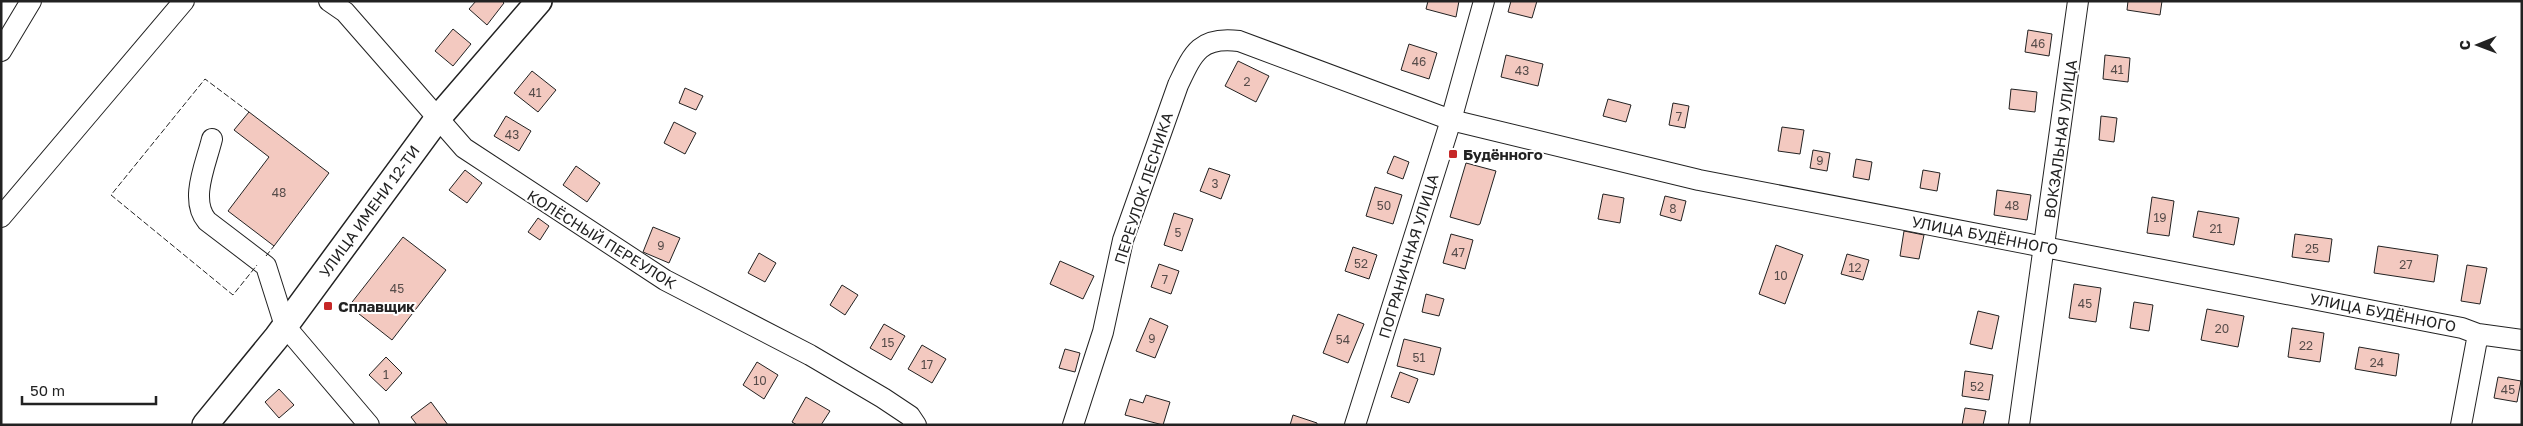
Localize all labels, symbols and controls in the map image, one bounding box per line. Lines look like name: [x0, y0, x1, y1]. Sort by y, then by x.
north arrow: [2453, 20, 2503, 70]
house number: 46: [2031, 36, 2045, 51]
text: С: [2456, 40, 2473, 50]
house number: 46: [1412, 54, 1426, 69]
street label: ВОКЗАЛЬНАЯ УЛИЦА: [2040, 58, 2080, 220]
house number: 41: [2110, 62, 2124, 77]
house number: 43: [1515, 63, 1529, 78]
house number: 2: [1244, 74, 1251, 89]
house number: 41: [528, 85, 542, 100]
house number: 7: [1676, 109, 1682, 124]
street label: ПЕРЕУЛОК ЛЕСНИКА: [1110, 110, 1176, 266]
house number: 43: [505, 127, 519, 142]
street label: УЛИЦА ИМЕНИ 12-ТИ: [315, 141, 423, 281]
place label: Будённого: [1463, 145, 1543, 163]
marker: Будённого: [1447, 148, 1459, 160]
house number: 9: [1816, 153, 1824, 168]
street label: ПОГРАНИЧНАЯ УЛИЦА: [1374, 172, 1442, 340]
house number: 3: [1211, 176, 1219, 191]
house number: 48: [272, 185, 286, 200]
street label: КОЛЁСНЫЙ ПЕРЕУЛОК: [524, 186, 680, 293]
house number: 50: [1377, 198, 1391, 213]
house number: 48: [2005, 198, 2019, 213]
house number: 8: [1669, 201, 1677, 216]
house number: 19: [2153, 210, 2167, 225]
street label: УЛИЦА БУДЁННОГО: [1910, 212, 2060, 258]
house number: 21: [2210, 221, 2223, 236]
house number: 5: [1175, 225, 1182, 240]
house number: 9: [657, 238, 665, 253]
house number: 25: [2305, 241, 2319, 256]
house number: 47: [1451, 245, 1465, 260]
house number: 52: [1354, 256, 1368, 271]
house number: 27: [2399, 257, 2413, 272]
house number: 12: [1849, 260, 1861, 275]
house number: 10: [1774, 268, 1788, 283]
house number: 7: [1162, 272, 1168, 287]
house number: 45: [390, 281, 404, 296]
street label: УЛИЦА БУДЁННОГО: [2308, 289, 2458, 335]
house number: 45: [2078, 296, 2092, 311]
place label: Сплавщик: [338, 297, 415, 315]
marker: Сплавщик: [322, 300, 334, 312]
house number: 20: [2215, 321, 2229, 336]
house number: 9: [1148, 331, 1156, 346]
house number: 54: [1336, 332, 1350, 347]
house number: 15: [882, 335, 894, 350]
house number: 22: [2299, 338, 2313, 353]
house number: 51: [1413, 350, 1426, 365]
house number: 24: [2370, 355, 2384, 370]
house number: 17: [921, 357, 933, 372]
house number: 1: [383, 367, 389, 382]
house number: 10: [753, 373, 767, 388]
scale bar: [22, 374, 156, 406]
house number: 52: [1970, 379, 1984, 394]
text: 50 m: [30, 381, 65, 399]
house number: 45: [2501, 382, 2515, 397]

